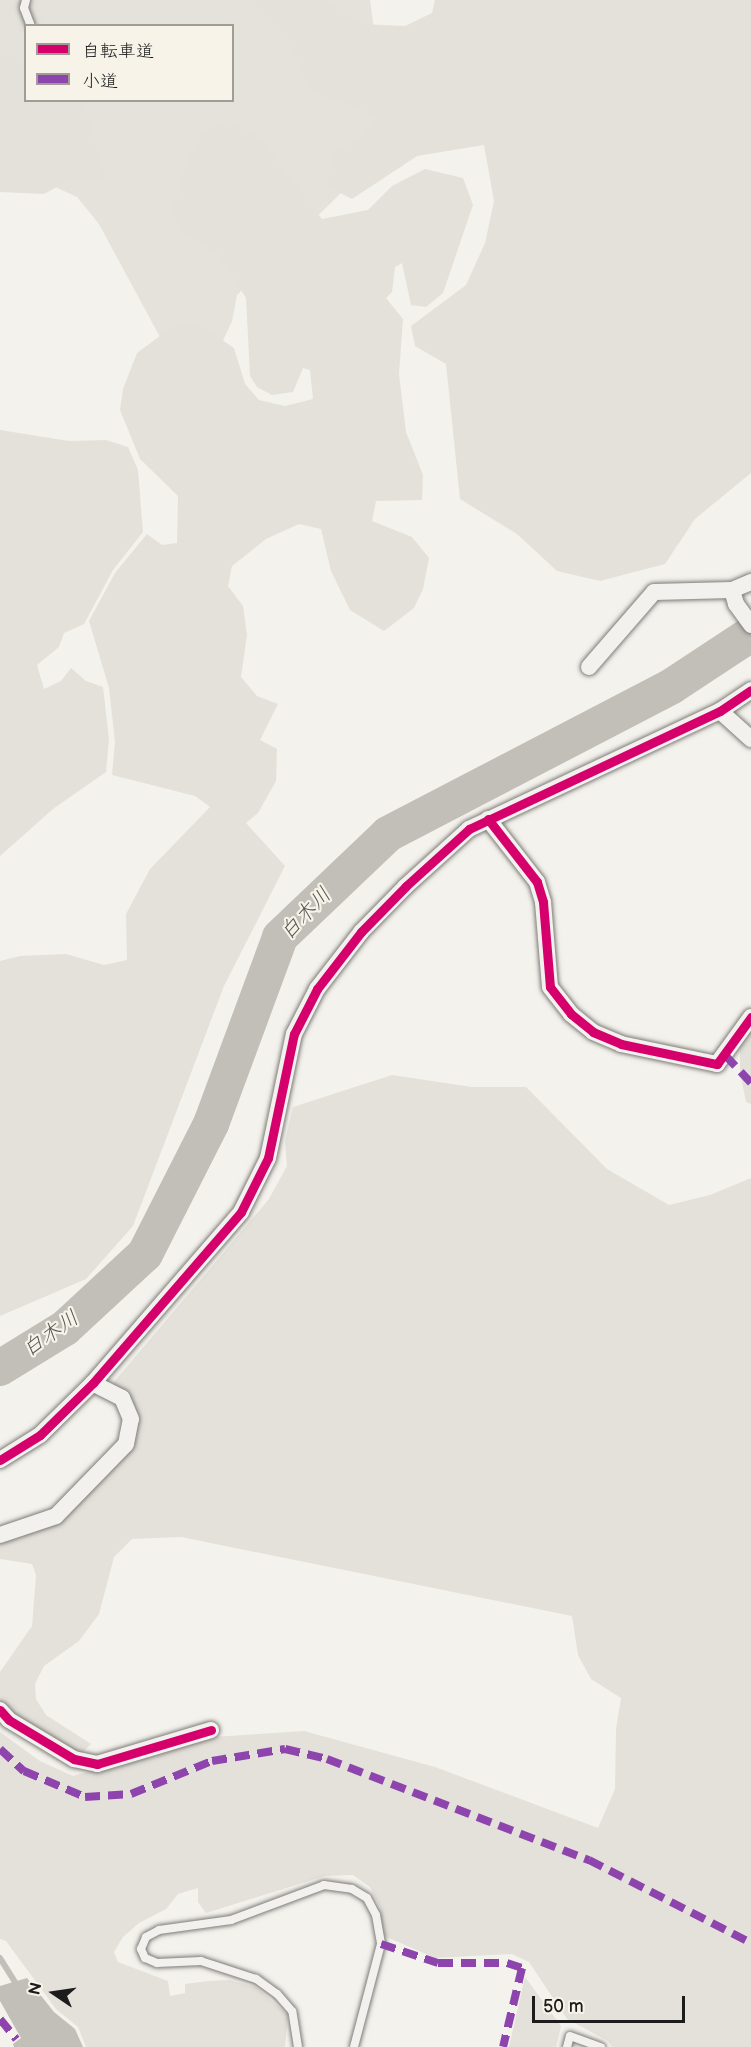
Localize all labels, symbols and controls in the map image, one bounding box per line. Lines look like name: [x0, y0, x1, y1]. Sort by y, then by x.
legend: [24, 24, 234, 102]
text: 自転車道: [82, 41, 154, 62]
text: 小道: [82, 71, 118, 92]
water label: 白木川: [275, 883, 337, 945]
water label: 白木川: [18, 1306, 84, 1362]
north arrow: [24, 1963, 84, 2023]
text: N: [25, 1981, 47, 1997]
scale bar: [535, 1984, 688, 2022]
text: 50 m: [543, 1996, 584, 2017]

